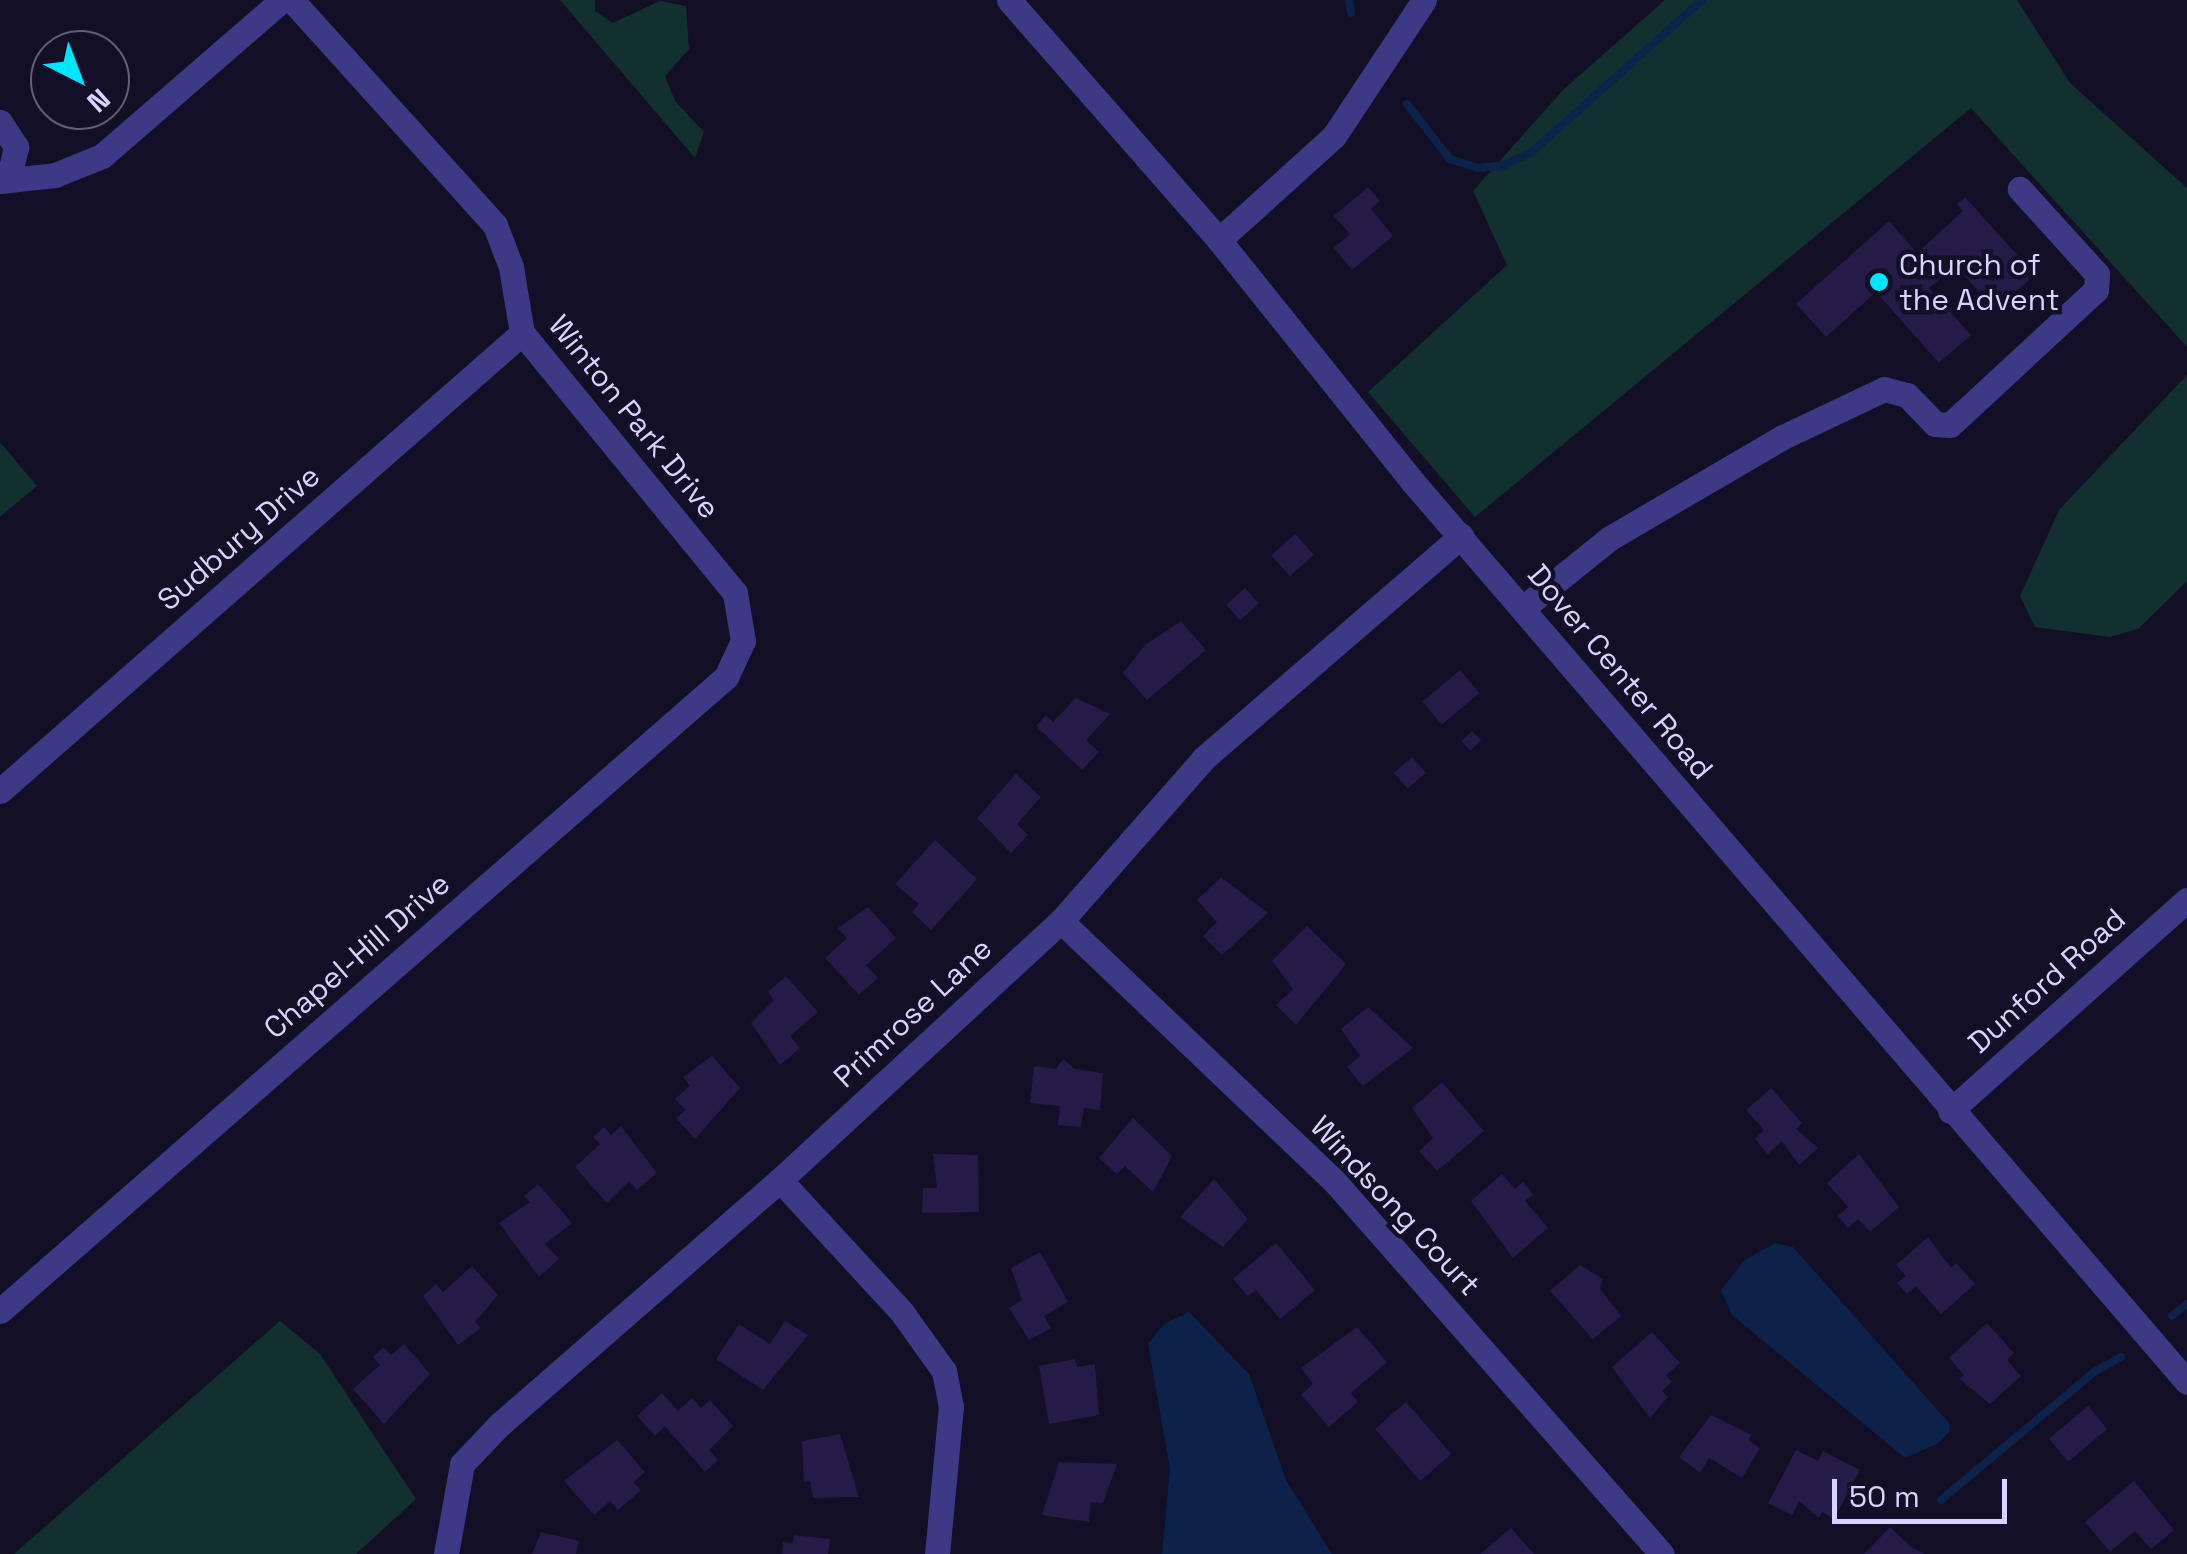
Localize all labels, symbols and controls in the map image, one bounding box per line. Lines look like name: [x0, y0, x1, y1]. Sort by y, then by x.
north arrow: [30, 30, 130, 130]
text: N: [80, 81, 118, 120]
place label: Church of the Advent: [1899, 247, 2060, 318]
marker: Church of the Advent: [1868, 271, 1890, 293]
street label: Winton Park Drive: [541, 308, 727, 526]
street label: Sudbury Drive: [151, 458, 327, 618]
street label: Dover Center Road: [1520, 557, 1720, 787]
street label: Chapel-Hill Drive: [257, 866, 457, 1046]
street label: Dunford Road: [1961, 901, 2133, 1061]
street label: Primrose Lane: [827, 931, 999, 1095]
street label: Windsong Court: [1303, 1109, 1487, 1303]
scale bar: [1837, 1459, 2012, 1521]
text: 50 m: [1849, 1477, 1920, 1516]

